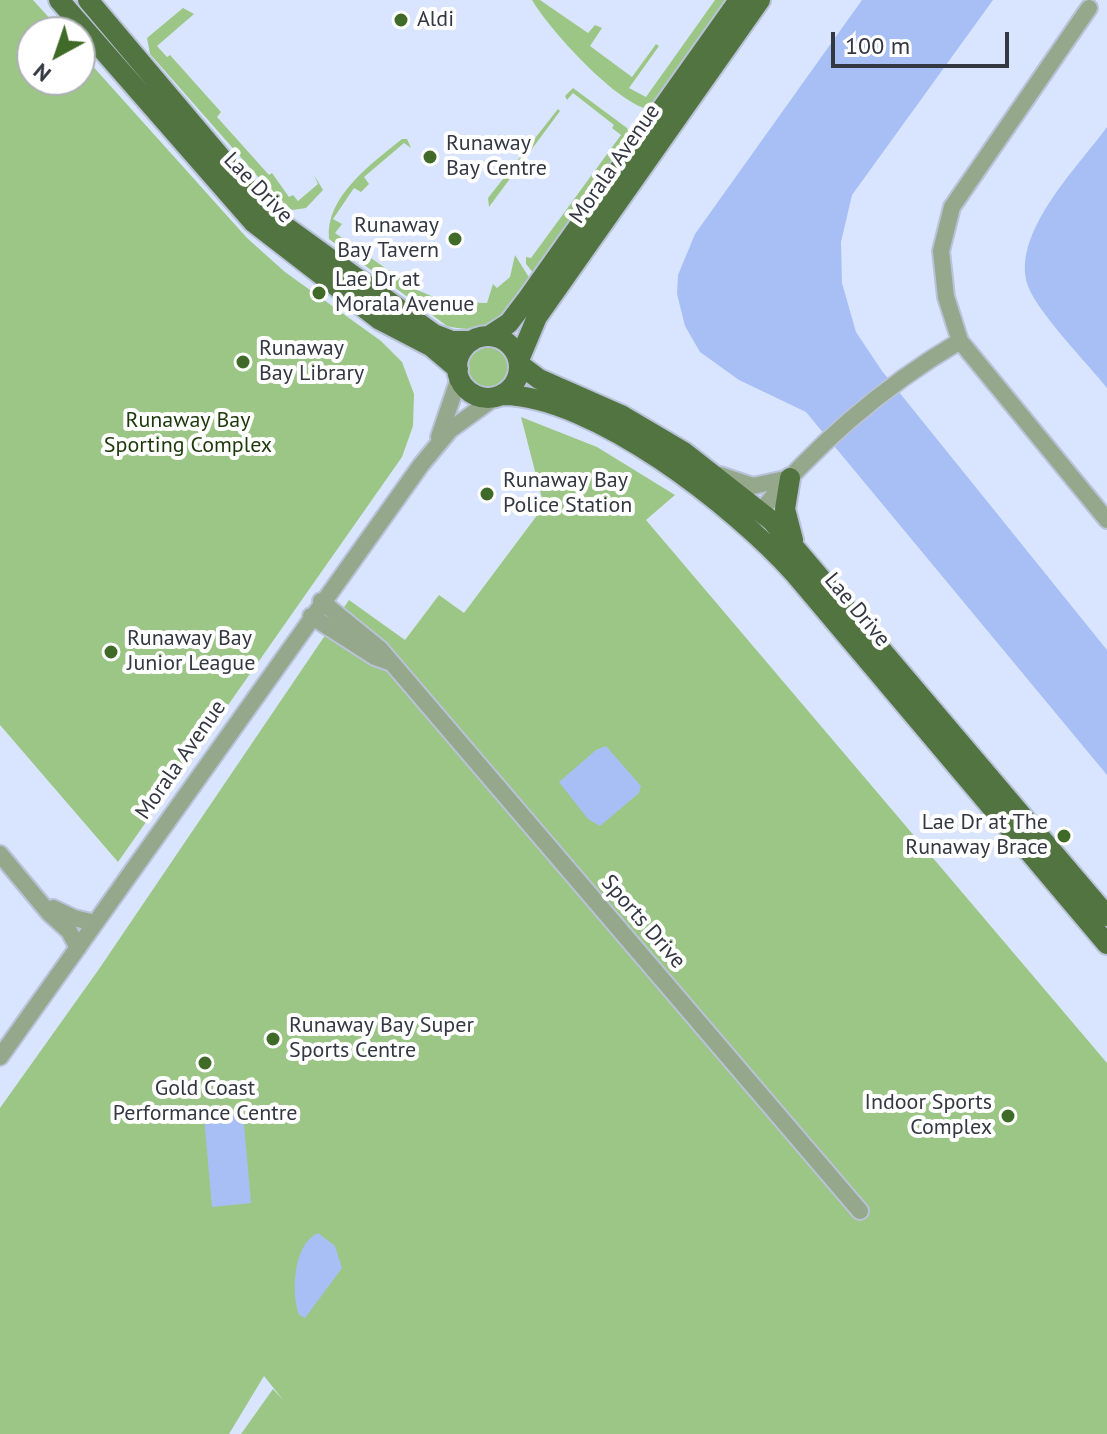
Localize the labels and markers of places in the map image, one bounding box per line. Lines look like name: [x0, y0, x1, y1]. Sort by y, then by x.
place label: Aldi: [417, 7, 454, 33]
marker: Aldi: [392, 11, 410, 29]
place label: Runaway Bay Centre: [446, 131, 547, 182]
marker: Runaway Bay Centre: [421, 148, 439, 166]
place label: Runaway Bay Tavern: [337, 213, 439, 264]
marker: Runaway Bay Tavern: [446, 230, 464, 248]
place label: Lae Dr at Morala Avenue: [335, 267, 475, 318]
marker: Lae Dr at Morala Avenue: [310, 284, 328, 302]
place label: Runaway Bay Library: [259, 336, 364, 388]
marker: Runaway Bay Library: [234, 353, 252, 371]
place label: Runaway Bay Police Station: [503, 468, 632, 520]
marker: Runaway Bay Police Station: [478, 485, 496, 503]
place label: Runaway Bay Junior League: [127, 626, 255, 678]
marker: Runaway Bay Junior League: [102, 643, 120, 661]
place label: Lae Dr at The Runaway Brace: [905, 810, 1048, 862]
marker: Lae Dr at The Runaway Brace: [1055, 827, 1073, 845]
place label: Runaway Bay Super Sports Centre: [289, 1013, 474, 1064]
marker: Runaway Bay Super Sports Centre: [264, 1030, 282, 1048]
marker: Gold Coast Performance Centre: [196, 1054, 214, 1072]
place label: Gold Coast Performance Centre: [113, 1076, 297, 1128]
place label: Indoor Sports Complex: [865, 1090, 992, 1142]
marker: Indoor Sports Complex: [999, 1107, 1017, 1125]

